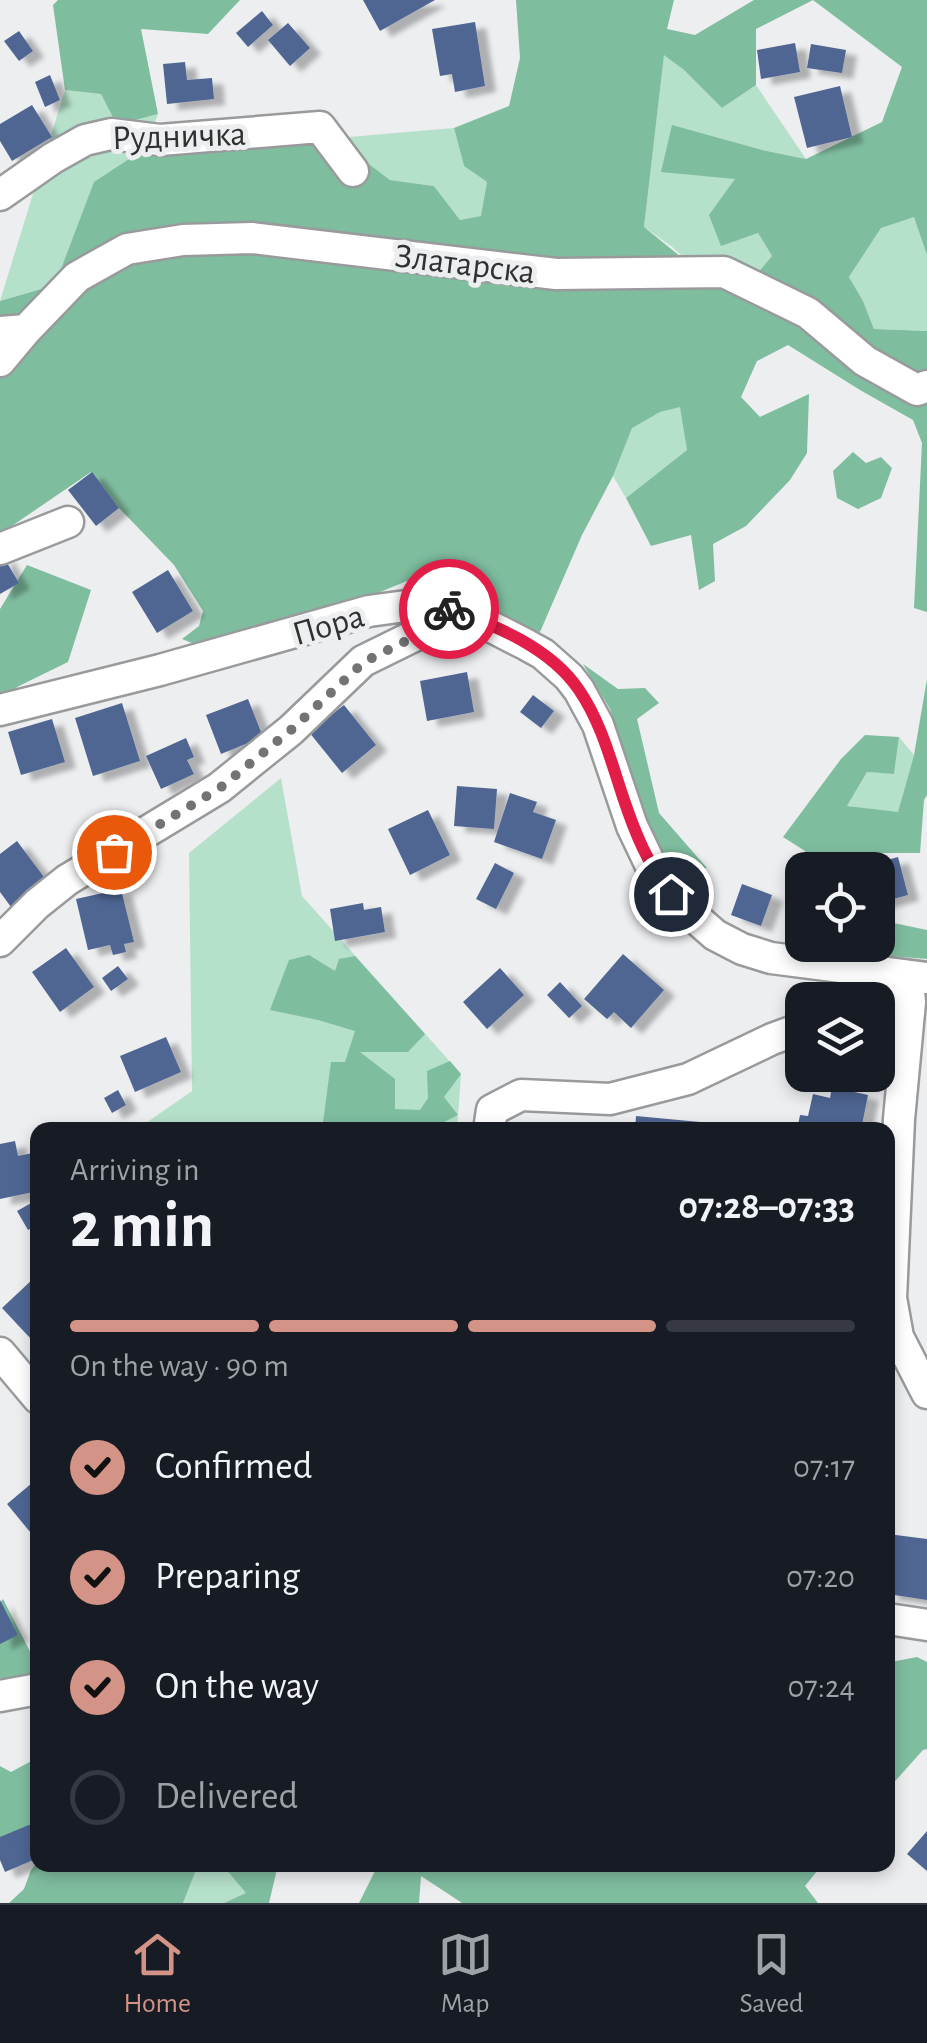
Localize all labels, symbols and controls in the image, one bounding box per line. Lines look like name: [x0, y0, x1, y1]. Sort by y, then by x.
street label: Рудничка: [111, 117, 247, 156]
street label: Златарска: [393, 239, 537, 290]
courier: [399, 559, 499, 659]
icon: bike: [422, 582, 477, 637]
street label: Пора: [288, 599, 368, 652]
pin: [72, 810, 157, 895]
icon: bag: [87, 825, 142, 880]
pin: [629, 852, 714, 937]
map controls: [785, 852, 895, 1092]
button: locate: [785, 852, 895, 962]
icon: home: [644, 867, 699, 922]
button: layers: [785, 982, 895, 1092]
text: Arriving in: [70, 1154, 199, 1186]
text: 07:28–07:33: [678, 1188, 855, 1226]
text: 2 min: [70, 1194, 214, 1259]
text: On the way · 90 m: [70, 1350, 289, 1382]
icon: check: [70, 1440, 125, 1495]
text: Confirmed: [155, 1448, 312, 1486]
text: 07:17: [793, 1451, 855, 1483]
icon: check: [70, 1550, 125, 1605]
text: Preparing: [155, 1558, 300, 1596]
text: 07:20: [786, 1561, 855, 1593]
icon: check: [70, 1660, 125, 1715]
text: On the way: [155, 1668, 319, 1706]
text: 07:24: [787, 1671, 855, 1703]
text: Delivered: [155, 1778, 298, 1816]
tab: Home: [123, 1927, 191, 2021]
tab: Map: [438, 1927, 493, 2021]
tab: Saved: [739, 1927, 804, 2021]

